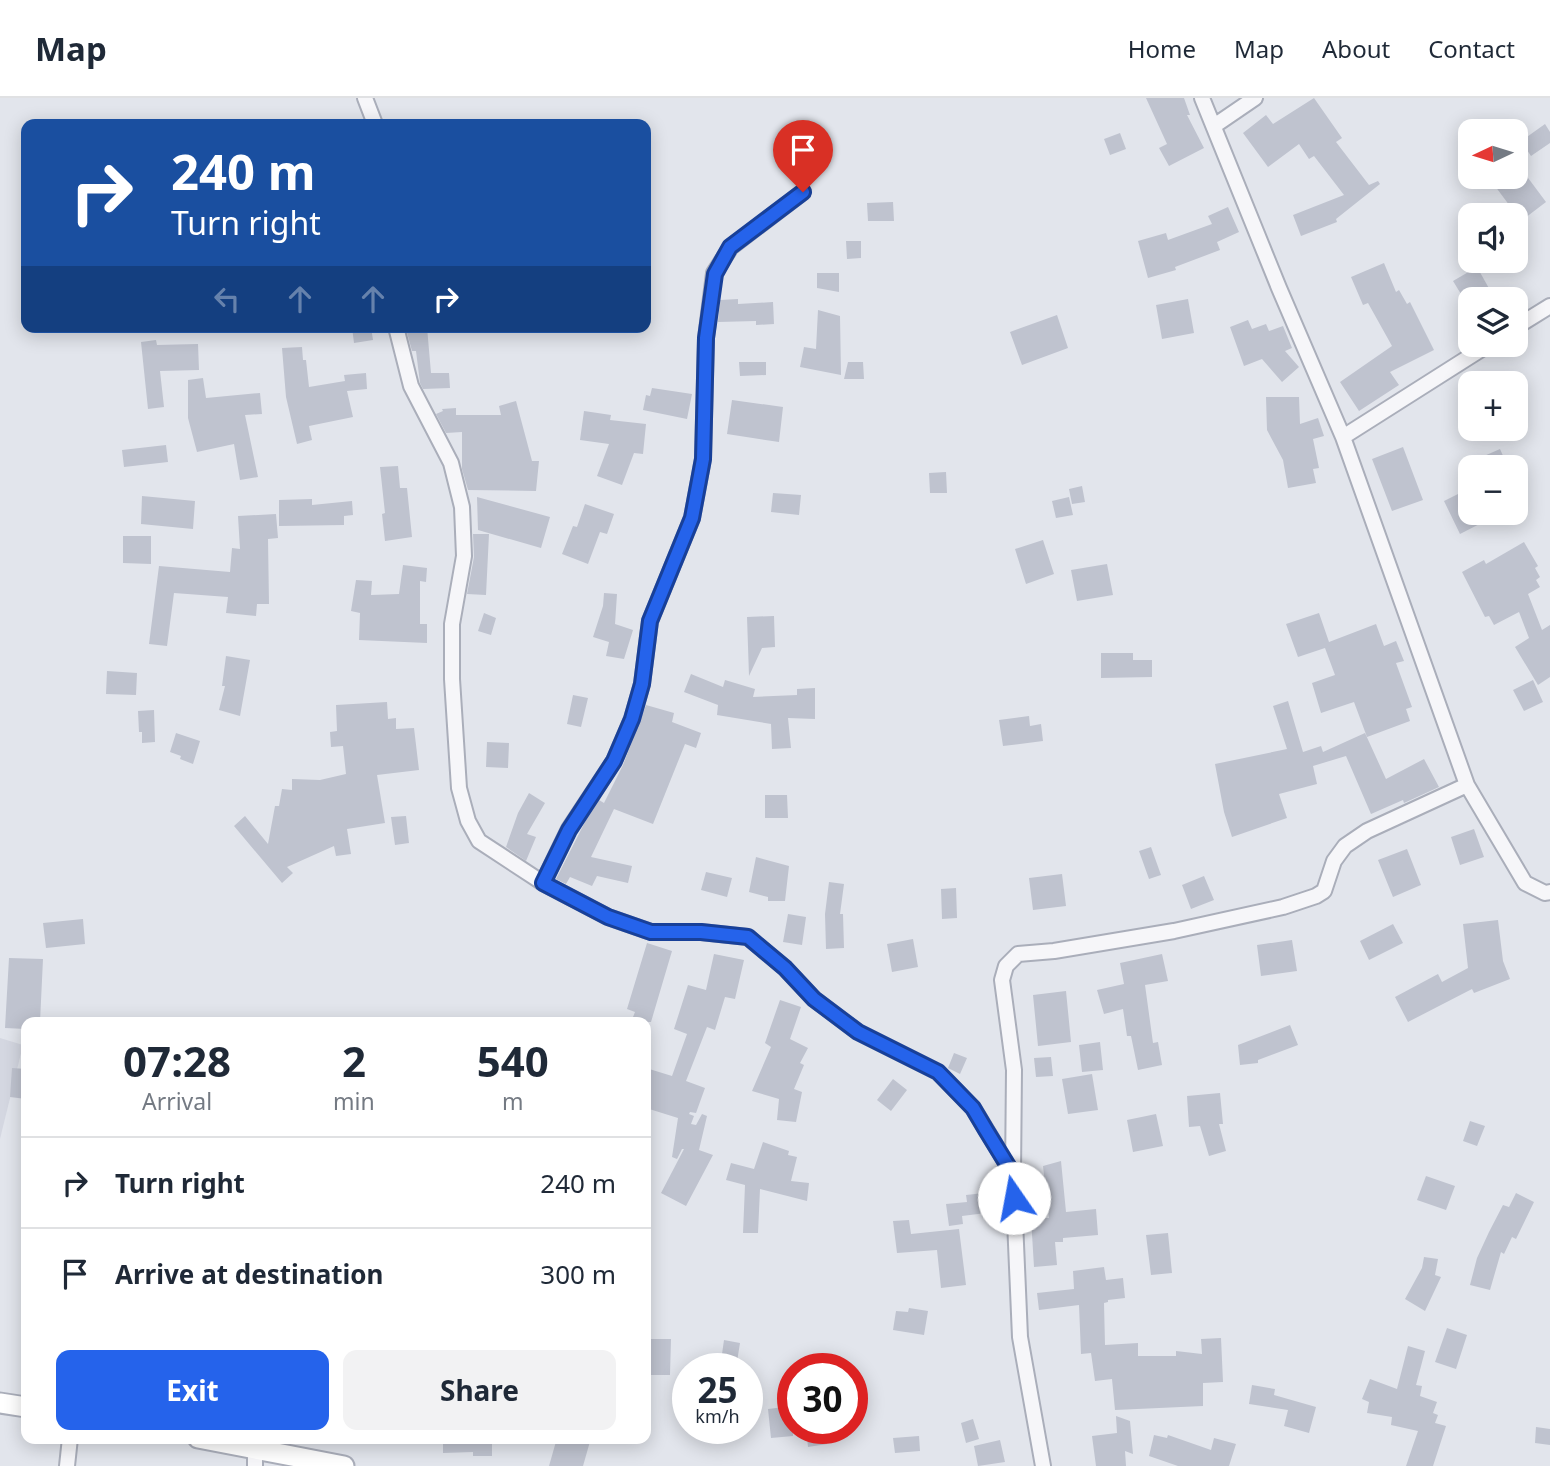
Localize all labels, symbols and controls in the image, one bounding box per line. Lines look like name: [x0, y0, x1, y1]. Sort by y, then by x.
text: Map: [35, 26, 107, 71]
text: Home: [1128, 32, 1196, 65]
text: Map: [1234, 32, 1284, 65]
text: About: [1322, 32, 1390, 65]
text: Contact: [1428, 32, 1515, 65]
north arrow: [1458, 119, 1528, 189]
map controls: [1458, 119, 1528, 525]
pin: [773, 120, 833, 192]
icon: arrive: [784, 131, 822, 169]
text: 240 m: [171, 138, 316, 204]
icon: right: [56, 147, 147, 238]
text: Turn right: [171, 201, 321, 244]
button: sound: [1458, 203, 1528, 273]
icon: left: [208, 280, 246, 318]
icon: ahead: [281, 280, 319, 318]
icon: ahead: [354, 280, 392, 318]
icon: right: [427, 280, 465, 318]
button: layers: [1458, 287, 1528, 357]
button: +: [1458, 371, 1528, 441]
button: −: [1458, 455, 1528, 525]
text: 07:28: [123, 1032, 231, 1089]
text: 2: [342, 1032, 366, 1089]
text: 540: [477, 1032, 549, 1089]
text: Arrival: [142, 1085, 212, 1117]
text: min: [333, 1085, 375, 1117]
text: m: [502, 1085, 524, 1117]
position arrow: [977, 1161, 1051, 1235]
icon: right: [56, 1164, 94, 1202]
text: Turn right: [115, 1165, 245, 1201]
text: 240 m: [540, 1165, 616, 1201]
icon: arrive: [56, 1255, 94, 1293]
text: Arrive at destination: [115, 1256, 384, 1292]
text: 300 m: [540, 1256, 616, 1292]
button: Exit: [56, 1350, 329, 1430]
button: Share: [343, 1350, 616, 1430]
speed limit sign: 30: [777, 1353, 868, 1444]
text: 25: [697, 1366, 738, 1413]
text: km/h: [695, 1404, 740, 1428]

